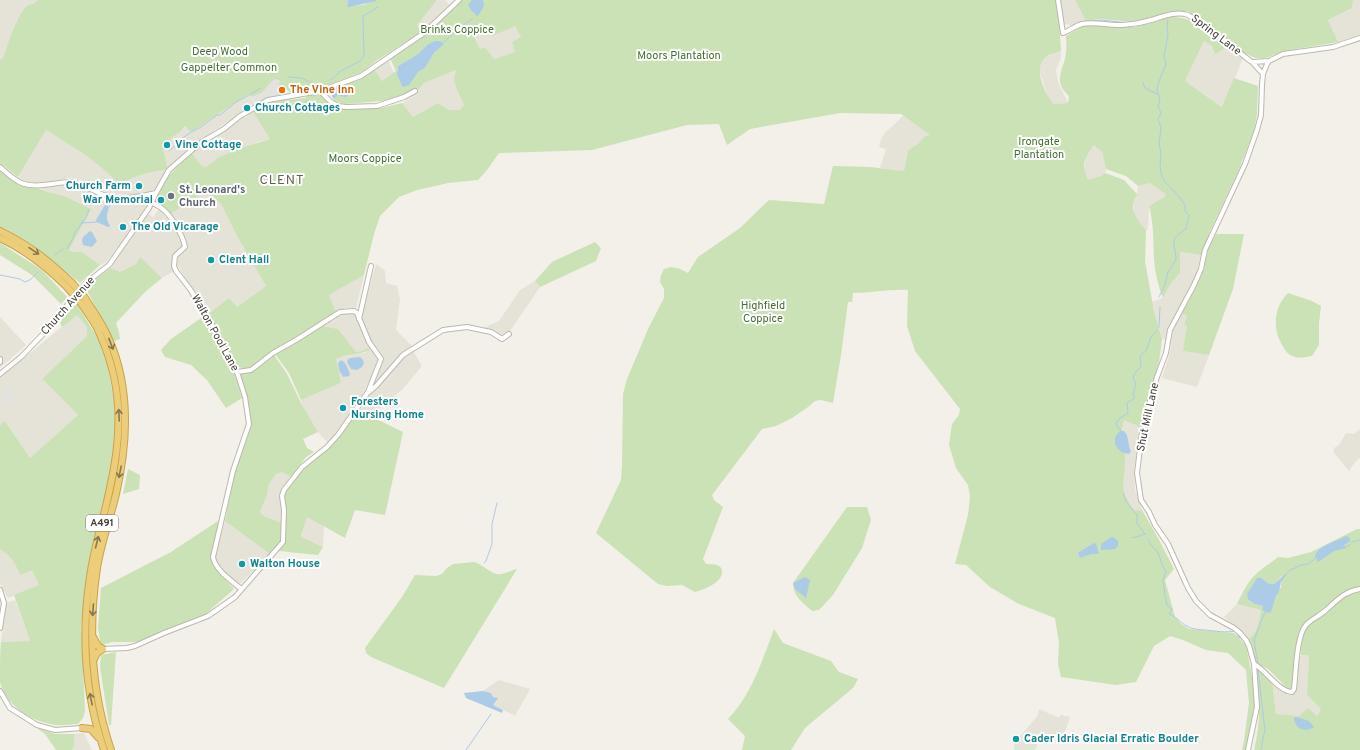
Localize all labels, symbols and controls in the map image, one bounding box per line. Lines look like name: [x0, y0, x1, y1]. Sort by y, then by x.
street label: Spring Lane: [1188, 12, 1244, 58]
park label: Brinks Coppice: [420, 23, 494, 37]
park label: Deep Wood: [192, 45, 248, 59]
park label: Moors Plantation: [637, 49, 721, 63]
park label: Gappelter Common: [181, 61, 277, 75]
place label: The Vine Inn: [290, 83, 354, 97]
marker: The Vine Inn: [277, 85, 287, 95]
place label: Church Cottages: [255, 101, 340, 115]
marker: Church Cottages: [242, 103, 252, 113]
park label: Irongate Plantation: [1014, 135, 1064, 162]
place label: Vine Cottage: [175, 138, 241, 152]
marker: Vine Cottage: [162, 140, 172, 150]
park label: Moors Coppice: [328, 152, 402, 166]
district label: CLENT: [260, 173, 305, 189]
place label: Church Farm: [66, 179, 131, 193]
marker: Church Farm: [134, 181, 144, 191]
place label: St. Leonard's Church: [179, 183, 245, 210]
marker: St. Leonard's Church: [166, 191, 176, 201]
place label: War Memorial: [83, 193, 153, 207]
marker: War Memorial: [156, 195, 166, 205]
place label: The Old Vicarage: [131, 220, 219, 234]
marker: The Old Vicarage: [118, 222, 128, 232]
one-way arrow: [28, 247, 40, 255]
place label: Clent Hall: [219, 253, 269, 267]
marker: Clent Hall: [206, 255, 216, 265]
street label: Church Avenue: [38, 274, 98, 338]
street label: Walton Pool Lane: [188, 292, 242, 374]
park label: Highfield Coppice: [741, 299, 785, 326]
one-way arrow: [107, 338, 115, 350]
street label: Shut Mill Lane: [1134, 381, 1162, 453]
place label: Foresters Nursing Home: [351, 395, 424, 422]
marker: Foresters Nursing Home: [338, 403, 348, 413]
one-way arrow: [115, 409, 122, 422]
one-way arrow: [116, 465, 124, 478]
road number: A491: [86, 515, 118, 531]
one-way arrow: [94, 536, 101, 549]
place label: Walton House: [250, 557, 320, 571]
marker: Walton House: [237, 559, 247, 569]
one-way arrow: [89, 603, 96, 616]
one-way arrow: [87, 693, 95, 706]
place label: Cader Idris Glacial Erratic Boulder: [1024, 732, 1199, 746]
marker: Cader Idris Glacial Erratic Boulder: [1011, 734, 1021, 744]

